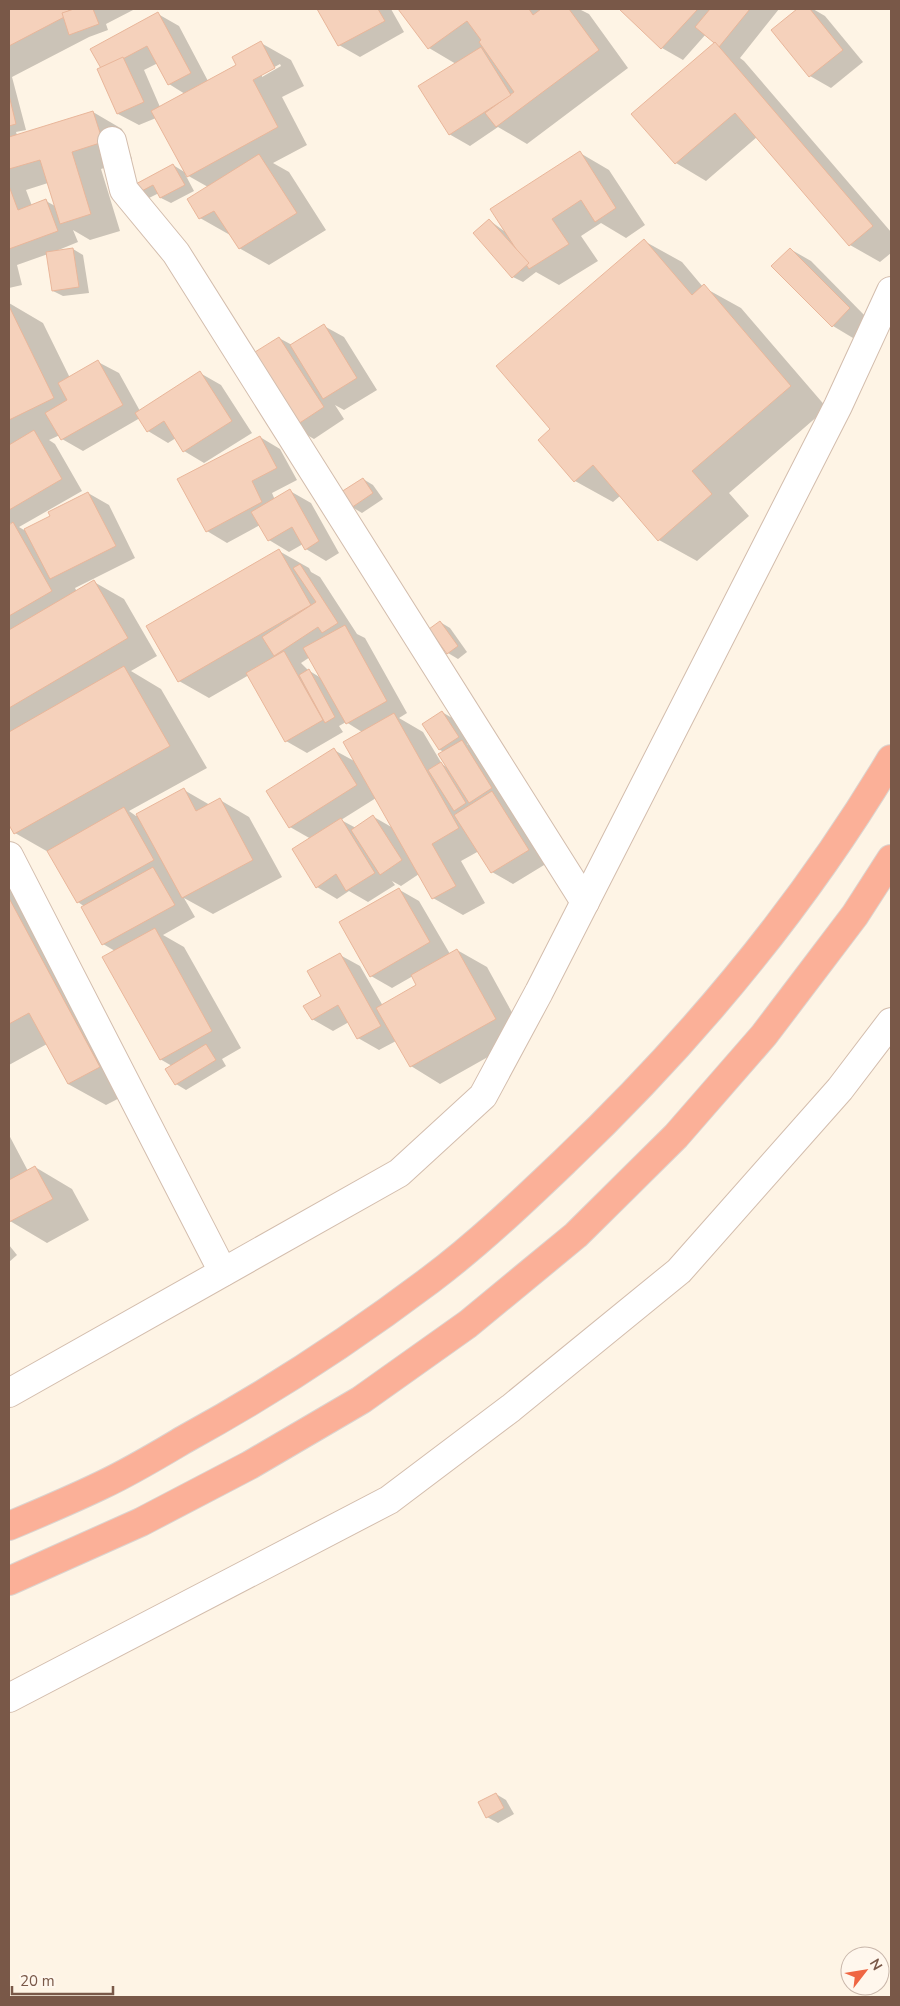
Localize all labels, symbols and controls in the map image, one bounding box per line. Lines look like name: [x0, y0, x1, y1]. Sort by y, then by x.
north arrow: [840, 1946, 890, 1996]
text: N: [865, 1955, 887, 1974]
scale bar: [12, 1964, 114, 1996]
text: 20 m: [20, 1971, 55, 1991]

